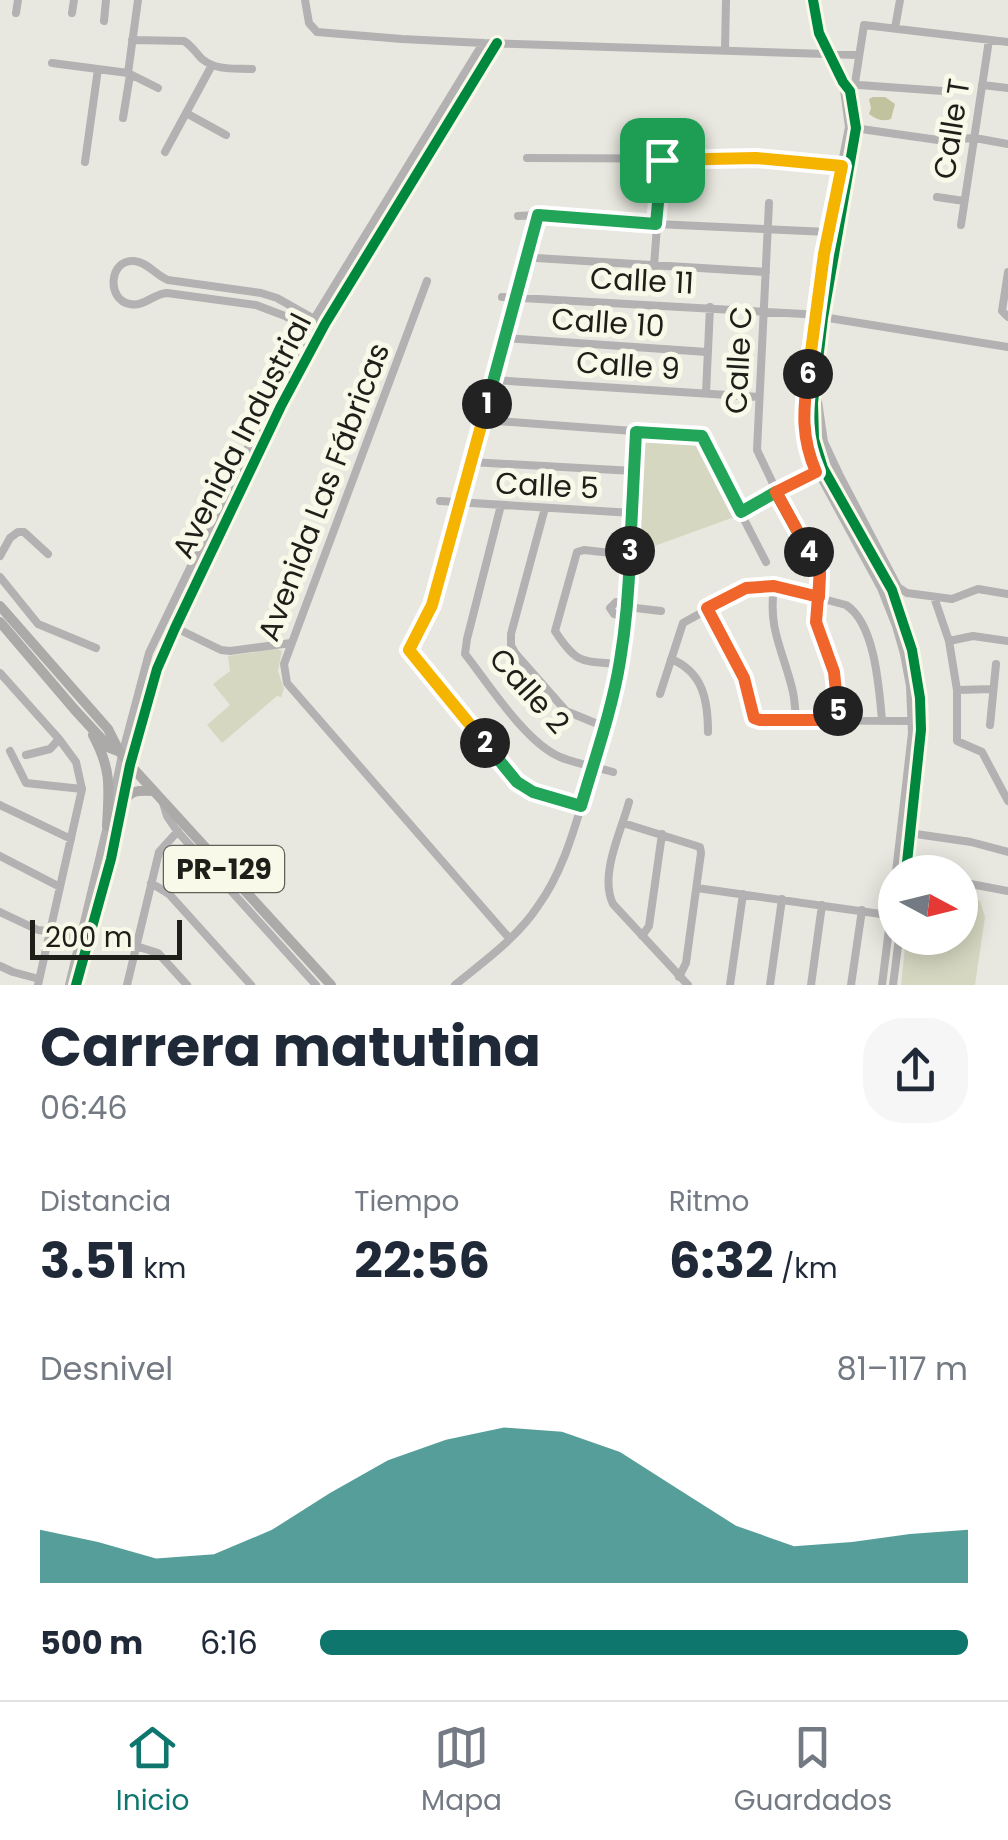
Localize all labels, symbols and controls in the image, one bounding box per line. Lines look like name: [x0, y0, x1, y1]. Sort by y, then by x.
street label: Calle T: [922, 76, 981, 182]
pin: [620, 118, 705, 203]
icon: arrive: [635, 133, 690, 188]
street label: Calle 11: [589, 256, 695, 305]
street label: Calle 10: [550, 297, 666, 348]
street label: Calle C: [714, 305, 763, 415]
street label: Avenida Industrial: [161, 306, 322, 566]
street label: Avenida Las Fábricas: [247, 337, 400, 647]
street label: Calle 9: [575, 340, 681, 391]
pin: 6: [783, 349, 833, 399]
text: 6: [799, 354, 817, 393]
pin: 1: [462, 379, 512, 429]
text: 1: [482, 384, 492, 423]
street label: Calle 5: [494, 461, 600, 510]
pin: 3: [605, 526, 655, 576]
pin: 4: [784, 527, 834, 577]
text: 3: [622, 531, 638, 570]
text: 4: [800, 532, 818, 571]
street label: Calle 2: [481, 641, 577, 741]
pin: 5: [813, 686, 863, 736]
text: 5: [829, 691, 847, 730]
pin: 2: [460, 718, 510, 768]
road number: PR-129: [164, 846, 284, 892]
north arrow: [878, 855, 978, 955]
map controls: [878, 855, 978, 955]
scale bar: [30, 915, 182, 960]
text: 200 m: [45, 918, 133, 957]
text: Carrera matutina: [40, 1008, 541, 1085]
button: share: [863, 1018, 968, 1123]
text: 06:46: [40, 1085, 128, 1130]
text: Distancia: [40, 1182, 171, 1221]
text: Tiempo: [354, 1182, 459, 1221]
text: Ritmo: [669, 1182, 750, 1221]
text: 3.51: [40, 1225, 136, 1296]
text: 22:56: [354, 1225, 490, 1296]
text: 6:32: [669, 1225, 774, 1296]
text: km: [136, 1249, 186, 1288]
text: /km: [774, 1249, 838, 1288]
text: Desnivel: [40, 1346, 173, 1391]
text: 81–117 m: [836, 1346, 968, 1391]
text: 500 m: [40, 1620, 143, 1665]
text: 6:16: [200, 1620, 258, 1665]
tab: Inicio: [116, 1720, 189, 1822]
tab: Mapa: [421, 1720, 502, 1822]
tab: Guardados: [734, 1720, 892, 1822]

